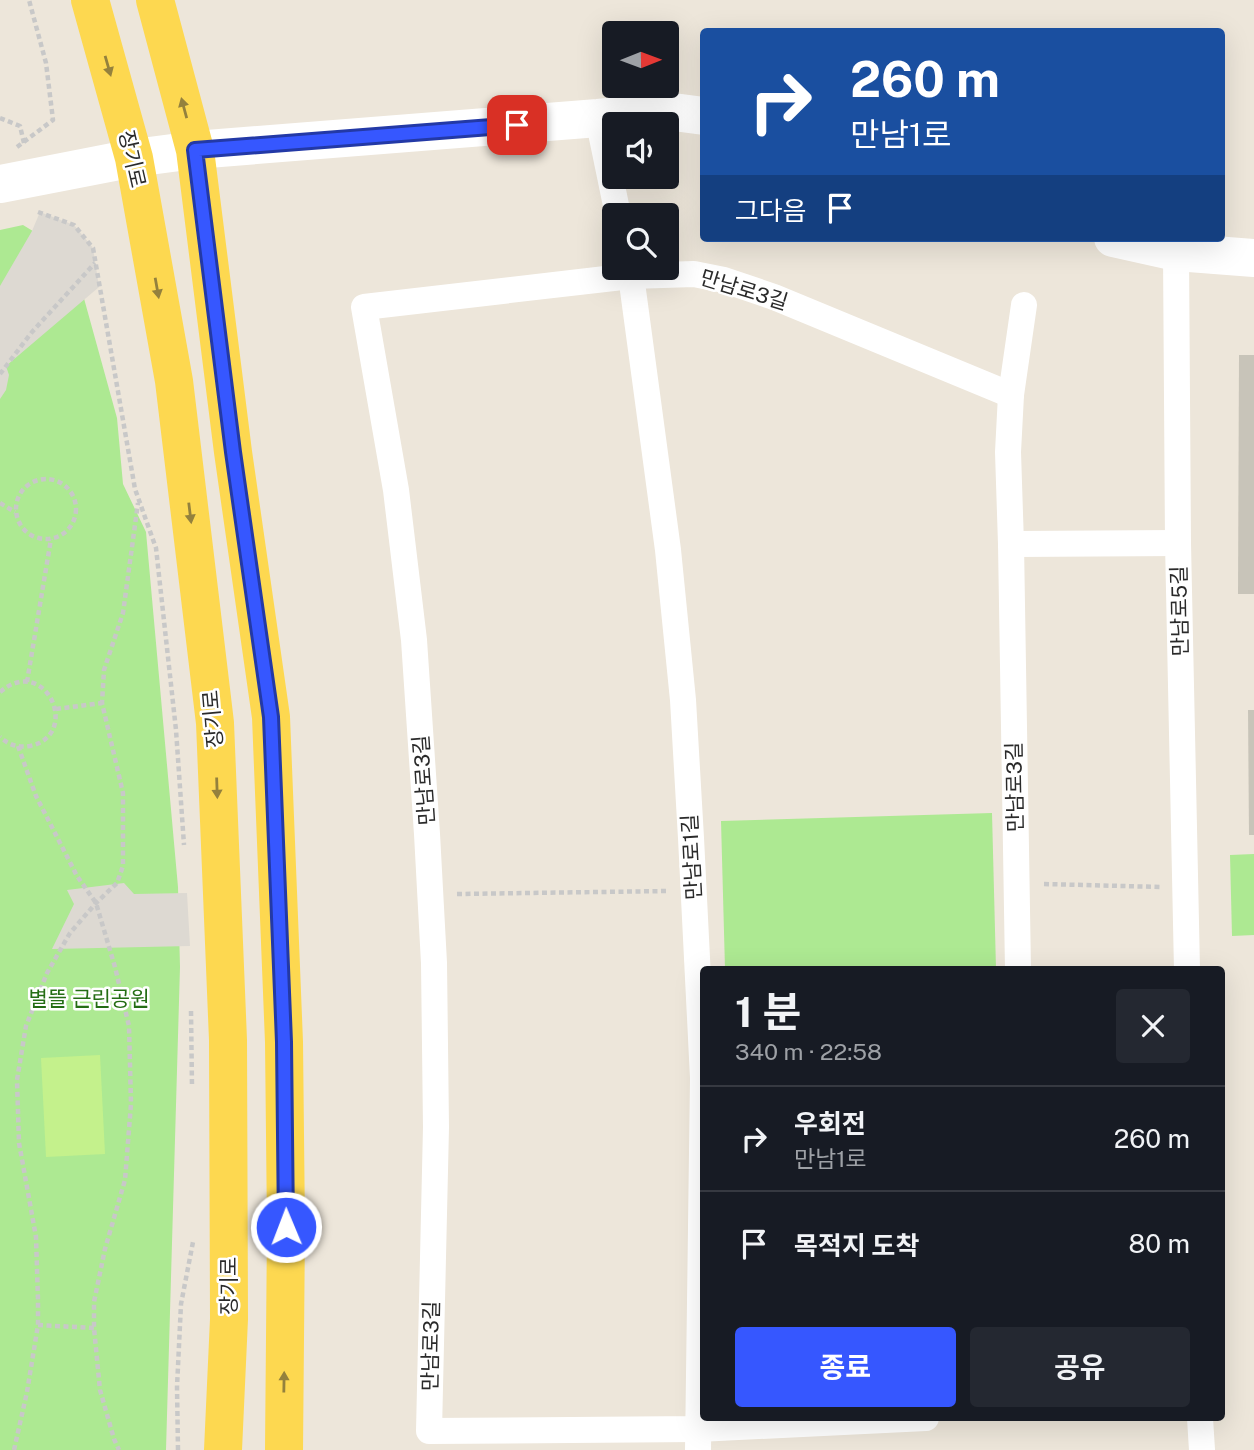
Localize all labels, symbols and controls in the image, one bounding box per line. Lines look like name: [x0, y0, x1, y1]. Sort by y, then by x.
north arrow: [602, 21, 679, 98]
map controls: [602, 21, 679, 280]
text: 260 m: [850, 50, 1000, 108]
one-way arrow: [104, 56, 114, 77]
icon: right: [735, 56, 826, 147]
pin: [487, 95, 547, 155]
one-way arrow: [178, 97, 188, 118]
icon: arrive: [498, 106, 536, 144]
button: sound: [602, 112, 679, 189]
text: 만남1로: [850, 116, 951, 153]
street label: 장기로: [114, 128, 151, 190]
icon: arrive: [821, 189, 859, 227]
text: 그다음: [735, 195, 807, 226]
button: search: [602, 203, 679, 280]
street label: 만남로3길: [697, 264, 791, 315]
one-way arrow: [152, 277, 163, 299]
one-way arrow: [184, 502, 195, 524]
street label: 만남로5길: [1166, 565, 1193, 657]
street label: 장기로: [198, 689, 227, 749]
street label: 만남로3길: [408, 734, 439, 826]
street label: 만남로3길: [1001, 742, 1028, 832]
one-way arrow: [212, 777, 223, 799]
street label: 만남로1길: [677, 814, 706, 901]
park label: 별뜰 근린공원: [28, 986, 150, 1011]
text: 1 분: [735, 987, 801, 1036]
button: close: [1116, 989, 1190, 1063]
text: 340 m · 22:58: [735, 1038, 882, 1065]
text: 우회전: [794, 1108, 866, 1139]
icon: right: [735, 1120, 773, 1158]
text: 260 m: [1114, 1123, 1190, 1154]
text: 만남1로: [794, 1145, 867, 1172]
position arrow: [249, 1190, 323, 1264]
icon: arrive: [735, 1225, 773, 1263]
text: 80 m: [1129, 1228, 1190, 1259]
text: 목적지 도착: [794, 1230, 919, 1261]
street label: 장기로: [216, 1257, 241, 1315]
street label: 만남로3길: [417, 1301, 444, 1391]
button: 종료: [735, 1327, 956, 1407]
button: 공유: [970, 1327, 1190, 1407]
one-way arrow: [278, 1371, 290, 1393]

